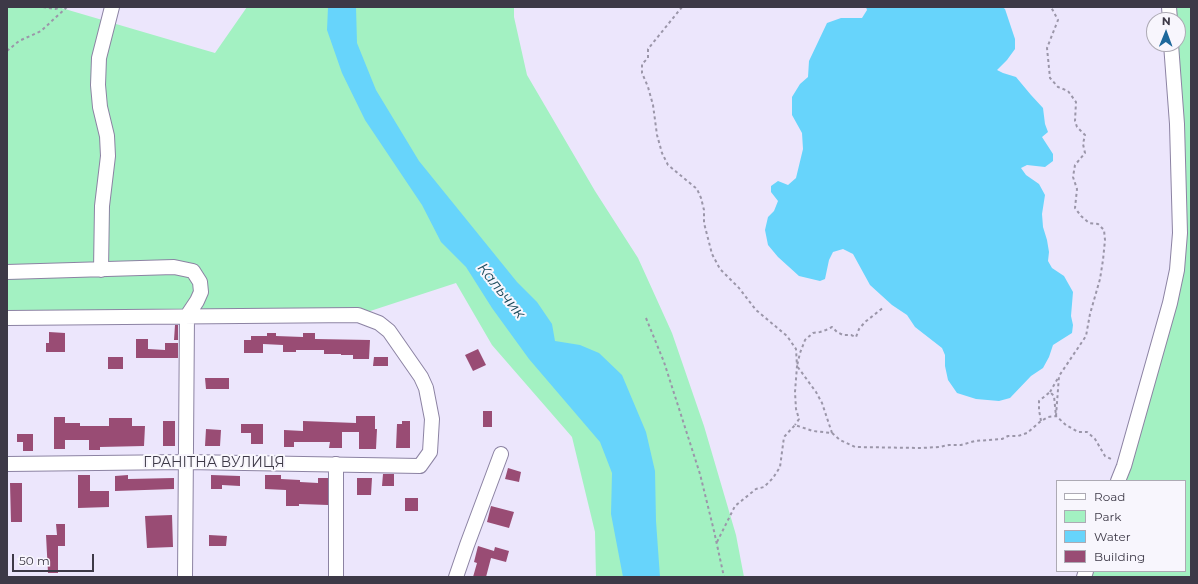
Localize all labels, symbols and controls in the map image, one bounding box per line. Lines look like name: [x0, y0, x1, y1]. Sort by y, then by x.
north arrow: [1146, 12, 1186, 52]
text: N: [1162, 14, 1171, 28]
water label: Кальчик: [473, 260, 529, 322]
street label: ГРАНІТНА ВУЛИЦЯ: [143, 455, 285, 471]
legend: [1056, 480, 1186, 572]
text: Road: [1094, 489, 1125, 504]
text: Park: [1094, 509, 1121, 524]
text: Water: [1094, 529, 1130, 544]
scale bar: [14, 546, 96, 572]
text: Building: [1094, 549, 1145, 564]
text: 50 m: [19, 553, 50, 568]

